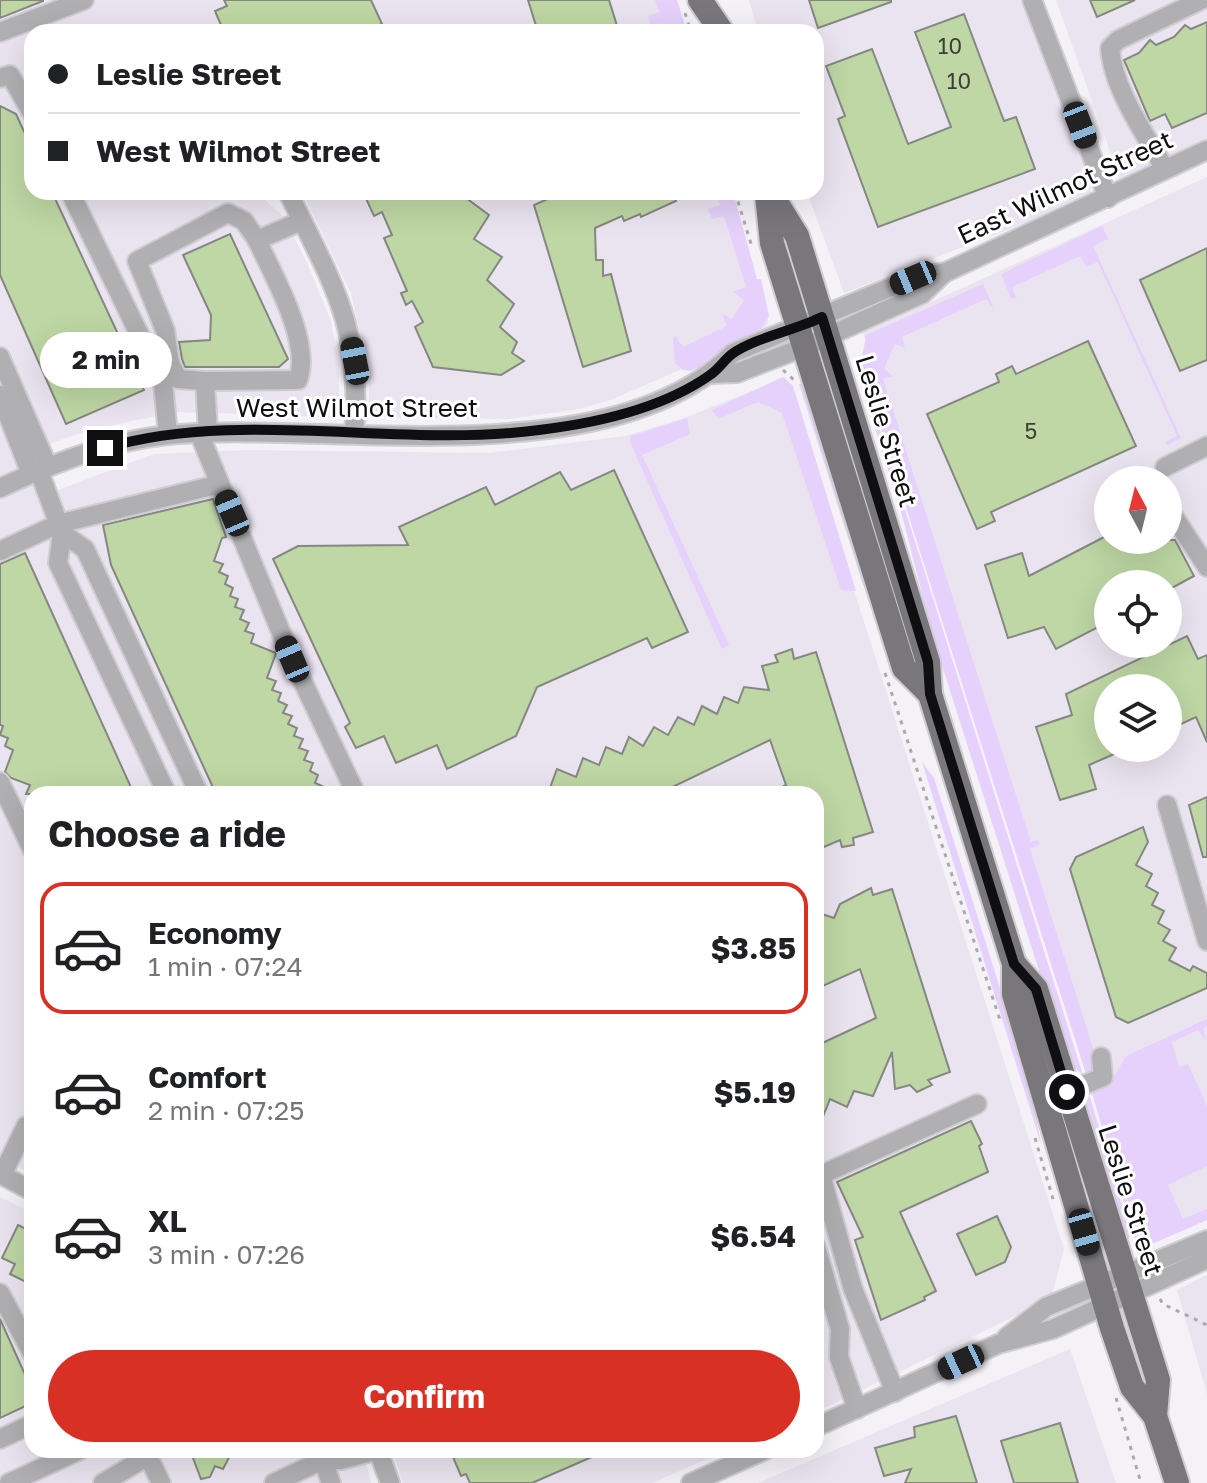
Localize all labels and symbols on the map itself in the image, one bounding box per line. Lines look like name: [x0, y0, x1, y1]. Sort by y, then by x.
house number: 10: [938, 32, 962, 59]
house number: 10: [947, 67, 971, 94]
car: [1060, 98, 1100, 152]
street label: East Wilmot Street: [953, 124, 1177, 250]
car: [886, 258, 940, 298]
callout: 2 min: [39, 332, 171, 388]
car: [339, 335, 371, 387]
street label: Leslie Street: [849, 351, 925, 511]
street label: West Wilmot Street: [236, 392, 478, 423]
house number: 5: [1025, 417, 1037, 444]
route end: [87, 430, 123, 466]
north arrow: [1094, 466, 1182, 554]
car: [212, 486, 252, 540]
car: [272, 632, 312, 686]
route start: [1049, 1074, 1085, 1110]
street label: Leslie Street: [1092, 1120, 1170, 1280]
car: [1066, 1206, 1102, 1258]
car: [934, 1341, 988, 1383]

